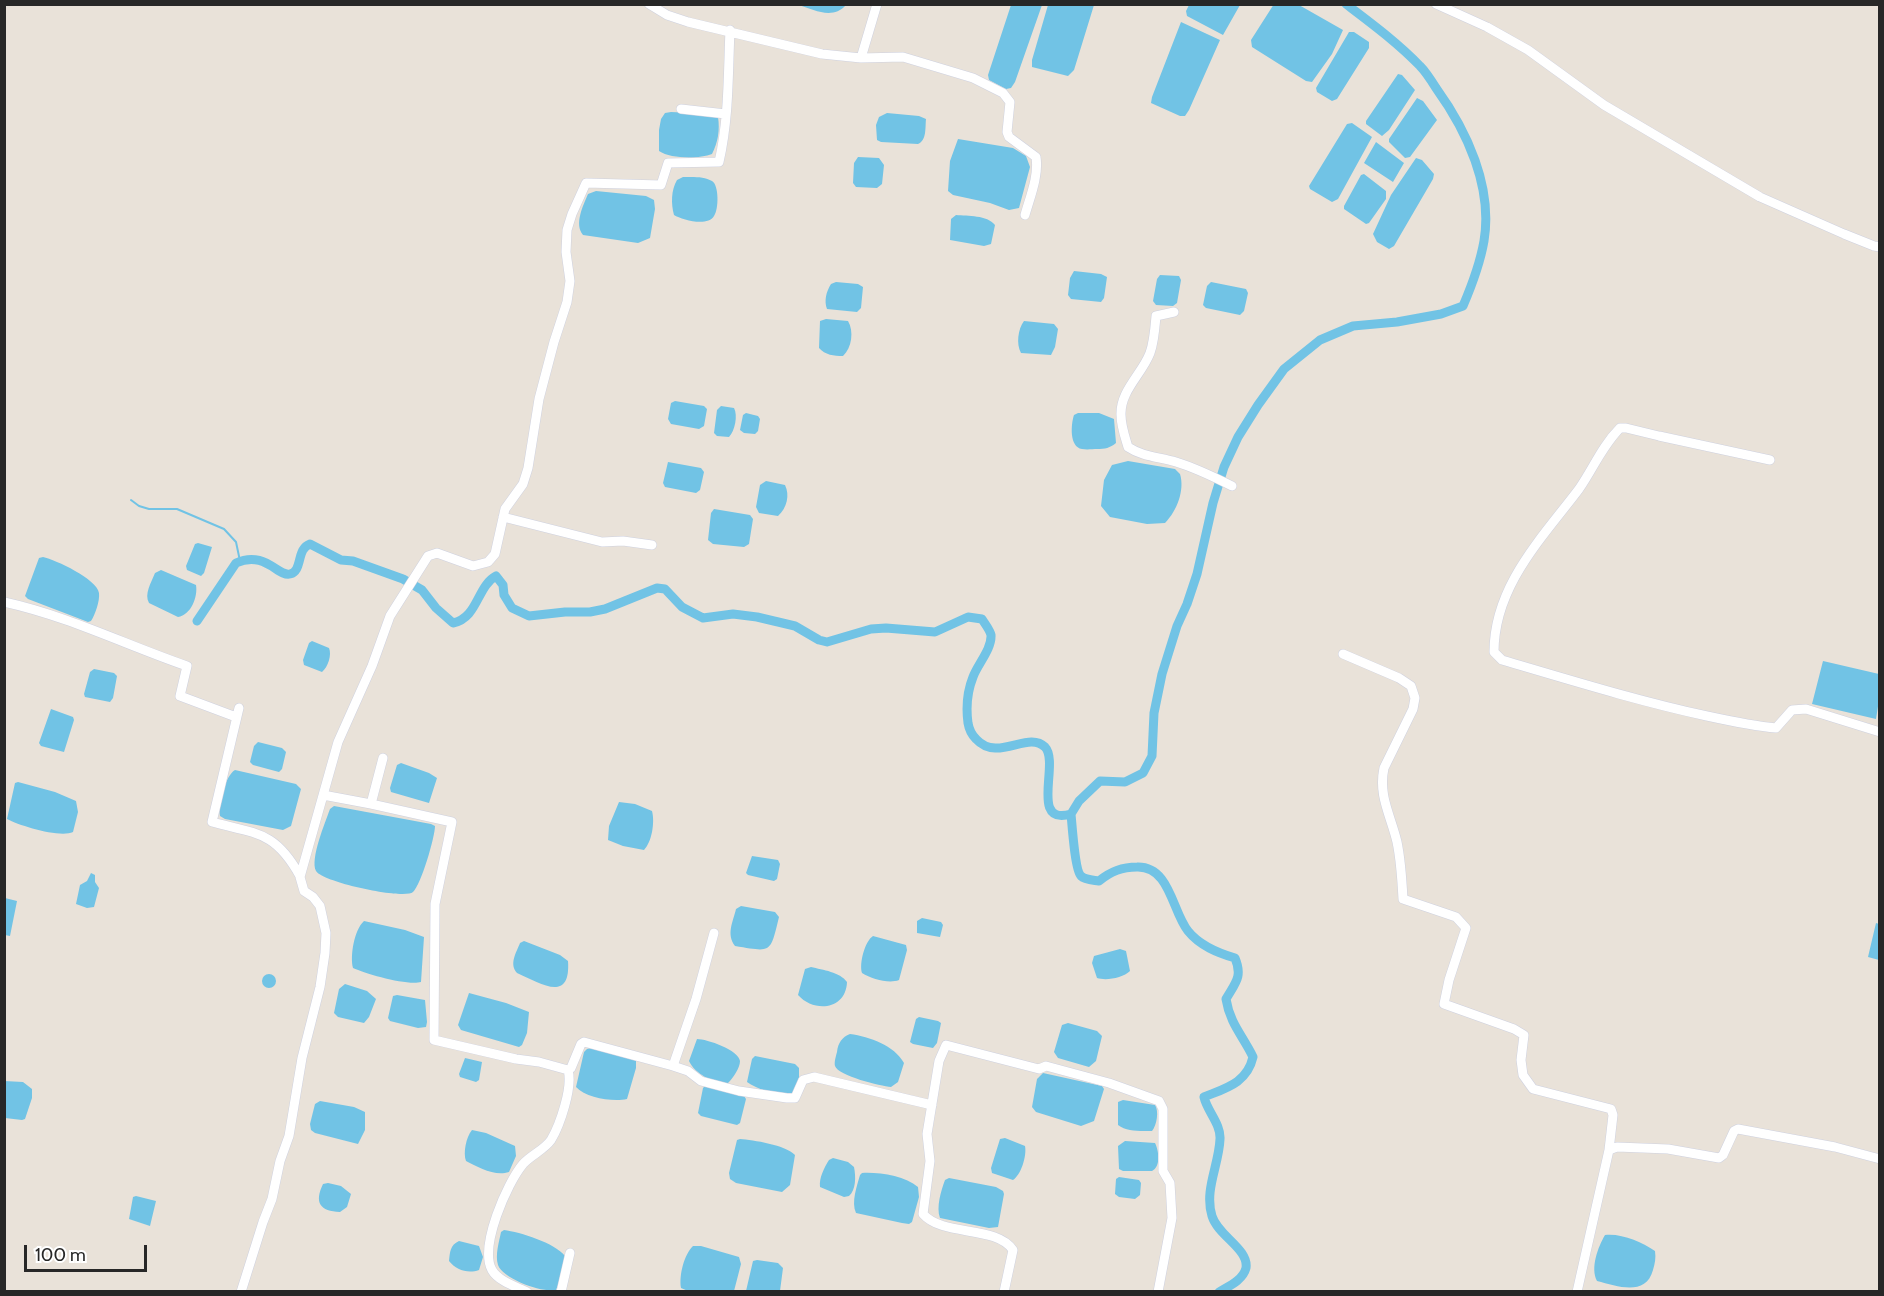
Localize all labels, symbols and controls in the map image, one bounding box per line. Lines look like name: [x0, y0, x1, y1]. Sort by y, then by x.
scale bar: [27, 1233, 150, 1271]
text: 100 m: [35, 1244, 86, 1266]

